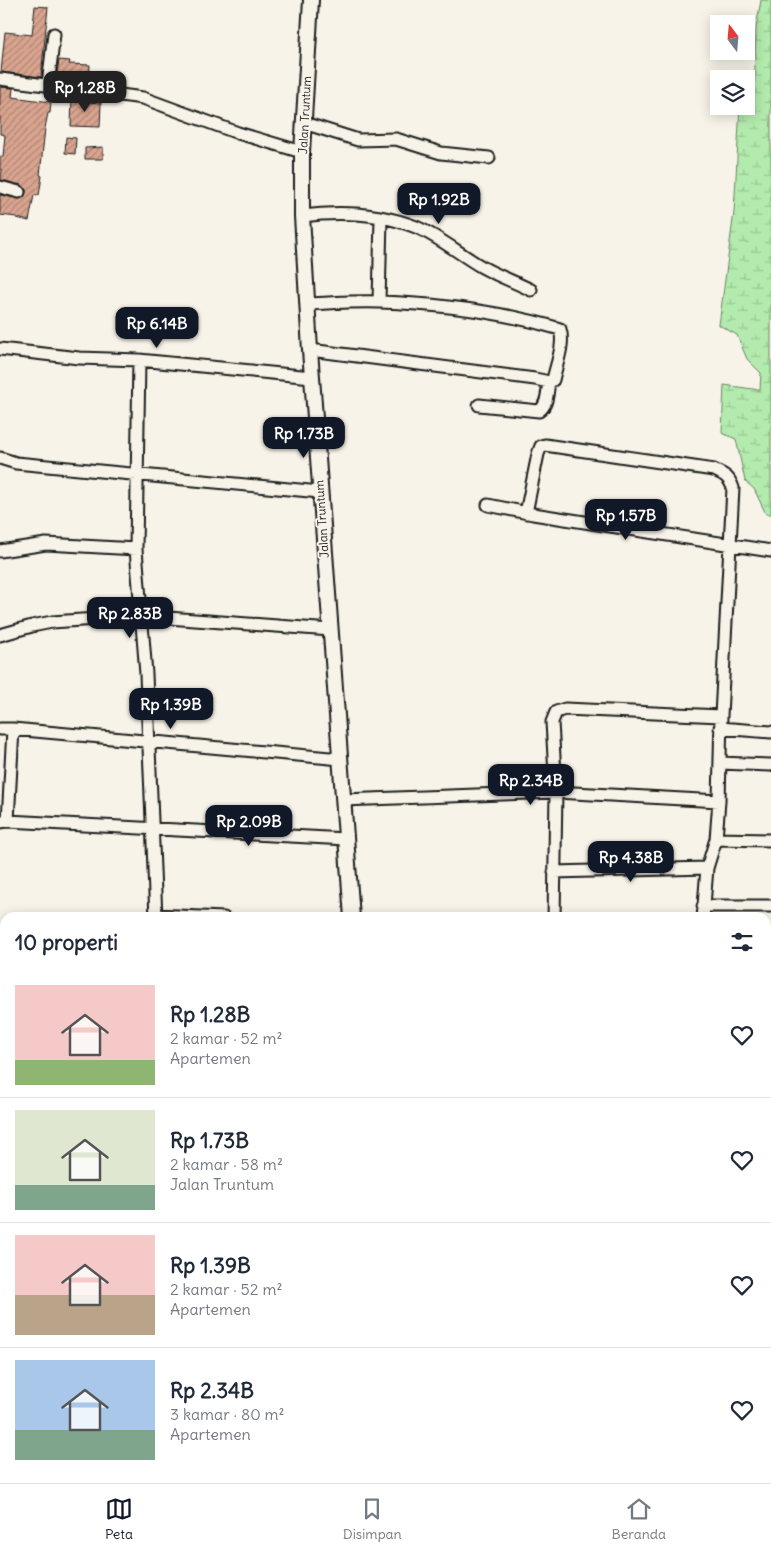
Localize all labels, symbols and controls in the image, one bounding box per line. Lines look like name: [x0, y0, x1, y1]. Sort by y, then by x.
north arrow: [710, 15, 755, 60]
map controls: [710, 15, 755, 115]
pin: Rp 1.28B: [33, 70, 137, 113]
button: layers: [710, 70, 755, 115]
street label: Jalan Truntum: [295, 75, 314, 154]
text: Rp 1.28B: [54, 77, 116, 97]
pin: Rp 1.92B: [387, 182, 491, 225]
text: Rp 1.92B: [408, 189, 470, 209]
pin: Rp 6.14B: [105, 306, 209, 349]
text: Rp 6.14B: [126, 313, 188, 333]
pin: Rp 1.73B: [252, 416, 356, 459]
text: Rp 1.73B: [274, 423, 334, 443]
street label: Jalan Truntum: [311, 479, 332, 558]
pin: Rp 1.57B: [574, 498, 678, 541]
text: Rp 1.57B: [596, 505, 656, 525]
pin: Rp 2.83B: [78, 596, 182, 639]
text: Rp 2.83B: [98, 603, 162, 623]
pin: Rp 1.39B: [119, 688, 223, 730]
text: Rp 1.39B: [140, 694, 202, 714]
pin: Rp 2.34B: [479, 764, 583, 806]
text: Rp 2.34B: [499, 770, 563, 790]
pin: Rp 2.09B: [197, 804, 301, 847]
text: Rp 2.09B: [216, 811, 282, 831]
pin: Rp 4.38B: [579, 840, 683, 883]
text: Rp 4.38B: [599, 847, 663, 867]
icon: filters: [728, 928, 756, 956]
text: 10 properti: [15, 929, 118, 956]
text: Rp 1.28B: [170, 1001, 250, 1028]
icon: home: [55, 1005, 115, 1065]
icon: heart: [728, 1021, 756, 1049]
text: 2 kamar · 52 m²: [170, 1028, 282, 1048]
text: Apartemen: [170, 1048, 251, 1068]
text: Rp 1.73B: [170, 1127, 249, 1154]
icon: home: [55, 1130, 115, 1190]
icon: heart: [728, 1146, 756, 1174]
text: 2 kamar · 58 m²: [170, 1154, 283, 1174]
text: Jalan Truntum: [170, 1174, 274, 1194]
text: Rp 1.39B: [170, 1252, 251, 1279]
icon: home: [55, 1255, 115, 1315]
icon: heart: [728, 1271, 756, 1299]
text: 2 kamar · 52 m²: [170, 1279, 282, 1299]
text: Apartemen: [170, 1299, 251, 1319]
text: Rp 2.34B: [170, 1377, 254, 1404]
icon: home: [55, 1380, 115, 1440]
icon: heart: [728, 1396, 756, 1424]
text: 3 kamar · 80 m²: [170, 1404, 285, 1424]
text: Apartemen: [170, 1424, 251, 1444]
tab: Peta: [105, 1495, 133, 1543]
tab: Disimpan: [343, 1495, 402, 1543]
tab: Beranda: [611, 1495, 666, 1543]

